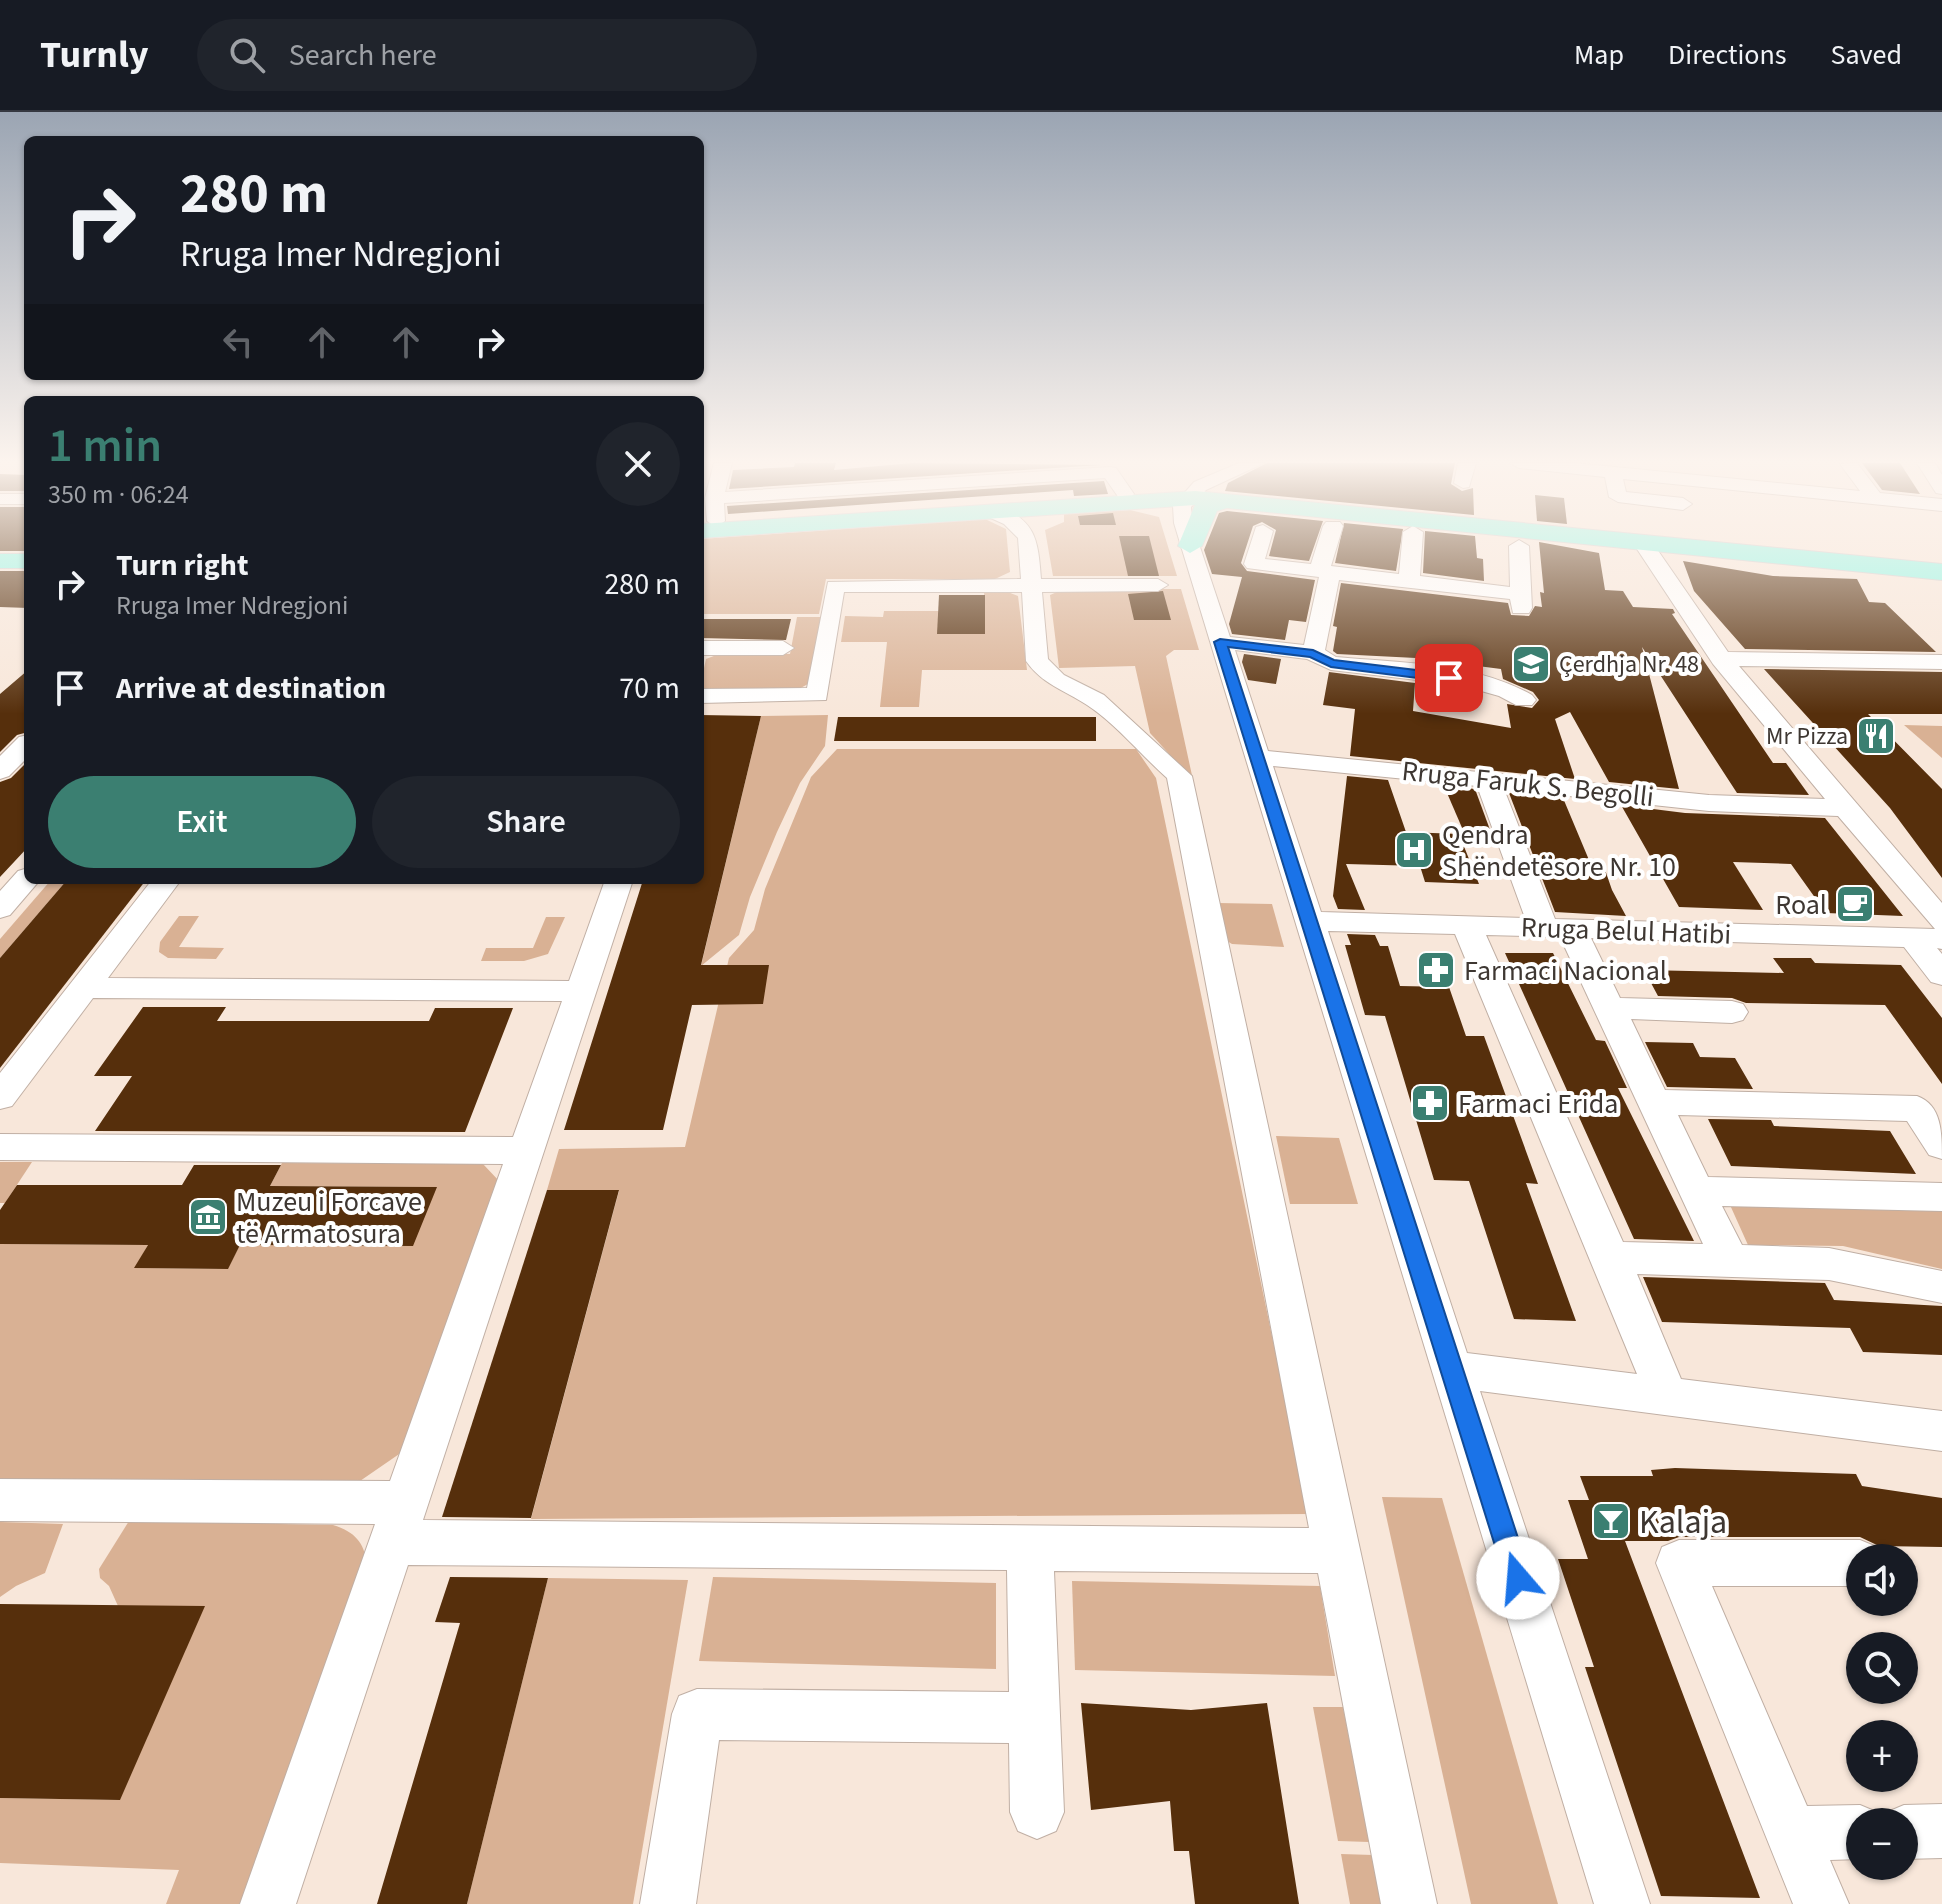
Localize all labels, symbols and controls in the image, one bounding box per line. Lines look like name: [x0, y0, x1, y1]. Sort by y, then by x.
search box: [197, 19, 757, 91]
text: Turnly: [40, 28, 149, 82]
icon: search: [225, 33, 269, 77]
text: Search here: [289, 34, 437, 77]
text: Map: [1574, 35, 1624, 75]
text: Directions: [1668, 35, 1787, 75]
text: Saved: [1831, 35, 1902, 75]
text: 280 m: [180, 155, 328, 234]
icon: right: [48, 168, 152, 272]
text: Rruga Imer Ndregjoni: [180, 229, 502, 280]
icon: left: [216, 320, 260, 364]
icon: ahead: [300, 320, 344, 364]
icon: ahead: [384, 320, 428, 364]
icon: right: [468, 320, 512, 364]
text: 1 min: [48, 412, 162, 480]
button: close: [596, 422, 680, 506]
text: 350 m · 06:24: [48, 476, 189, 513]
text: Turn right: [116, 544, 248, 587]
icon: right: [48, 562, 92, 606]
text: 280 m: [604, 563, 680, 606]
text: Rruga Imer Ndregjoni: [116, 587, 348, 624]
school or university icon: Çerdhja Nr. 48: [1510, 643, 1552, 685]
pin: [1415, 644, 1483, 712]
place label: Çerdhja Nr. 48: [1559, 647, 1699, 682]
icon: arrive: [1427, 656, 1471, 700]
icon: arrive: [48, 666, 92, 710]
text: Arrive at destination: [116, 667, 386, 710]
text: 70 m: [619, 667, 680, 710]
restaurant icon: Mr Pizza: [1855, 715, 1897, 757]
place label: Mr Pizza: [1766, 719, 1848, 754]
street label: Rruga Faruk S. Begolli: [1400, 751, 1656, 817]
button: Exit: [48, 776, 356, 868]
button: Share: [372, 776, 680, 868]
place label: Qendra Shëndetësore Nr. 10: [1442, 815, 1676, 887]
hospital icon: Qendra Shëndetësore Nr. 10: [1393, 829, 1435, 871]
cafe icon: Roal: [1834, 883, 1876, 925]
place label: Roal: [1775, 885, 1827, 925]
street label: Rruga Belul Hatibi: [1520, 907, 1732, 955]
pharmacy icon: Farmaci Nacional: [1415, 949, 1457, 991]
place label: Farmaci Nacional: [1464, 951, 1667, 991]
pharmacy icon: Farmaci Erida: [1409, 1082, 1451, 1124]
place label: Farmaci Erida: [1458, 1084, 1618, 1124]
place label: Muzeu i Forcave të Armatosura: [236, 1182, 422, 1254]
museum icon: Muzeu i Forcave të Armatosura: [187, 1196, 229, 1238]
place label: Kalaja: [1639, 1498, 1727, 1547]
bar icon: Kalaja: [1590, 1500, 1632, 1542]
position arrow: [1476, 1536, 1560, 1620]
map controls: [1846, 1544, 1918, 1880]
button: sound: [1846, 1544, 1918, 1616]
button: search: [1846, 1632, 1918, 1704]
button: +: [1846, 1720, 1918, 1792]
button: −: [1846, 1808, 1918, 1880]

